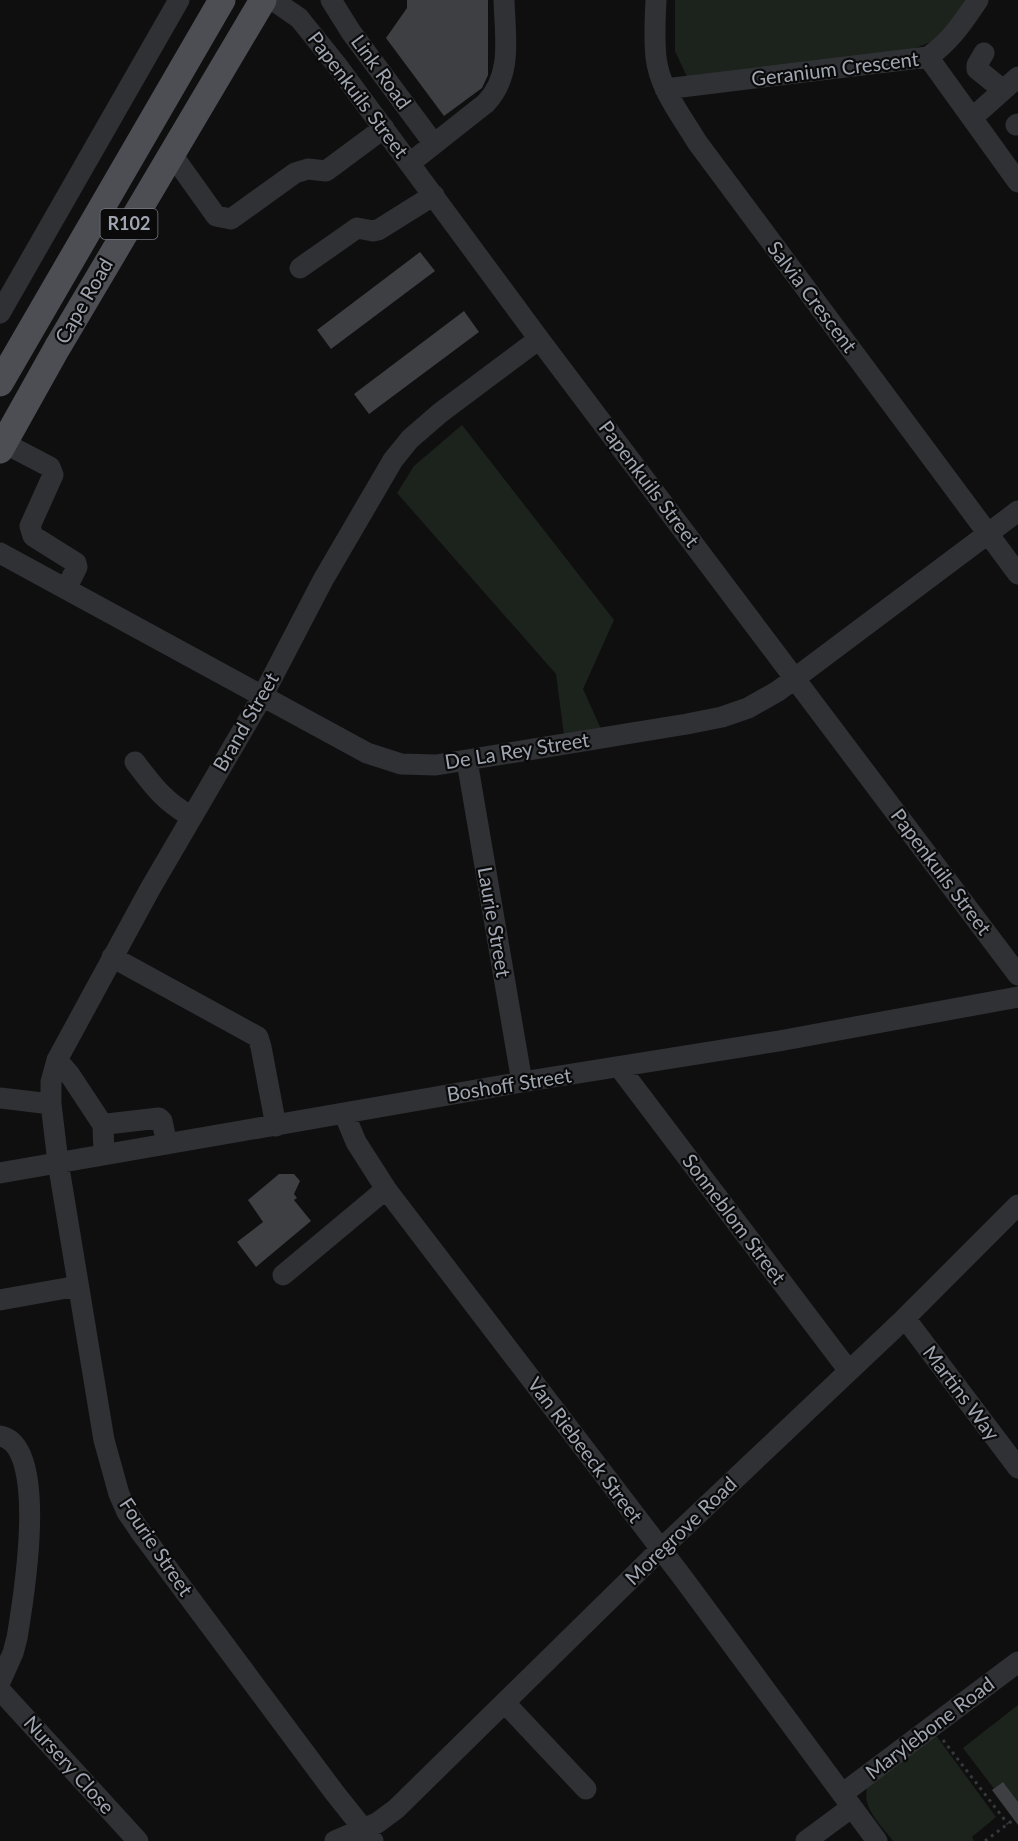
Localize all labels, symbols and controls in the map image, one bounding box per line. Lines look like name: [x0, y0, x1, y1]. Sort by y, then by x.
street label: Papenkuils Street: [304, 27, 414, 162]
street label: Link Road: [347, 30, 417, 113]
street label: Geranium Crescent: [750, 46, 920, 90]
road number: R102: [100, 209, 158, 239]
street label: Salvia Crescent: [763, 236, 862, 357]
street label: Cape Road: [49, 254, 117, 347]
street label: Papenkuils Street: [595, 416, 705, 551]
street label: Brand Street: [207, 668, 283, 775]
street label: De La Rey Street: [443, 727, 591, 773]
street label: Papenkuils Street: [887, 804, 997, 939]
street label: Laurie Street: [473, 865, 517, 979]
street label: Boshoff Street: [445, 1062, 573, 1106]
street label: Sonneblom Street: [678, 1149, 791, 1288]
street label: Martins Way: [918, 1340, 1006, 1445]
street label: Van Riebeeck Street: [523, 1372, 648, 1527]
street label: Moregrove Road: [620, 1471, 741, 1589]
street label: Fourie Street: [115, 1493, 198, 1600]
street label: Marylebone Road: [860, 1671, 998, 1783]
street label: Nursery Close: [19, 1710, 120, 1818]

